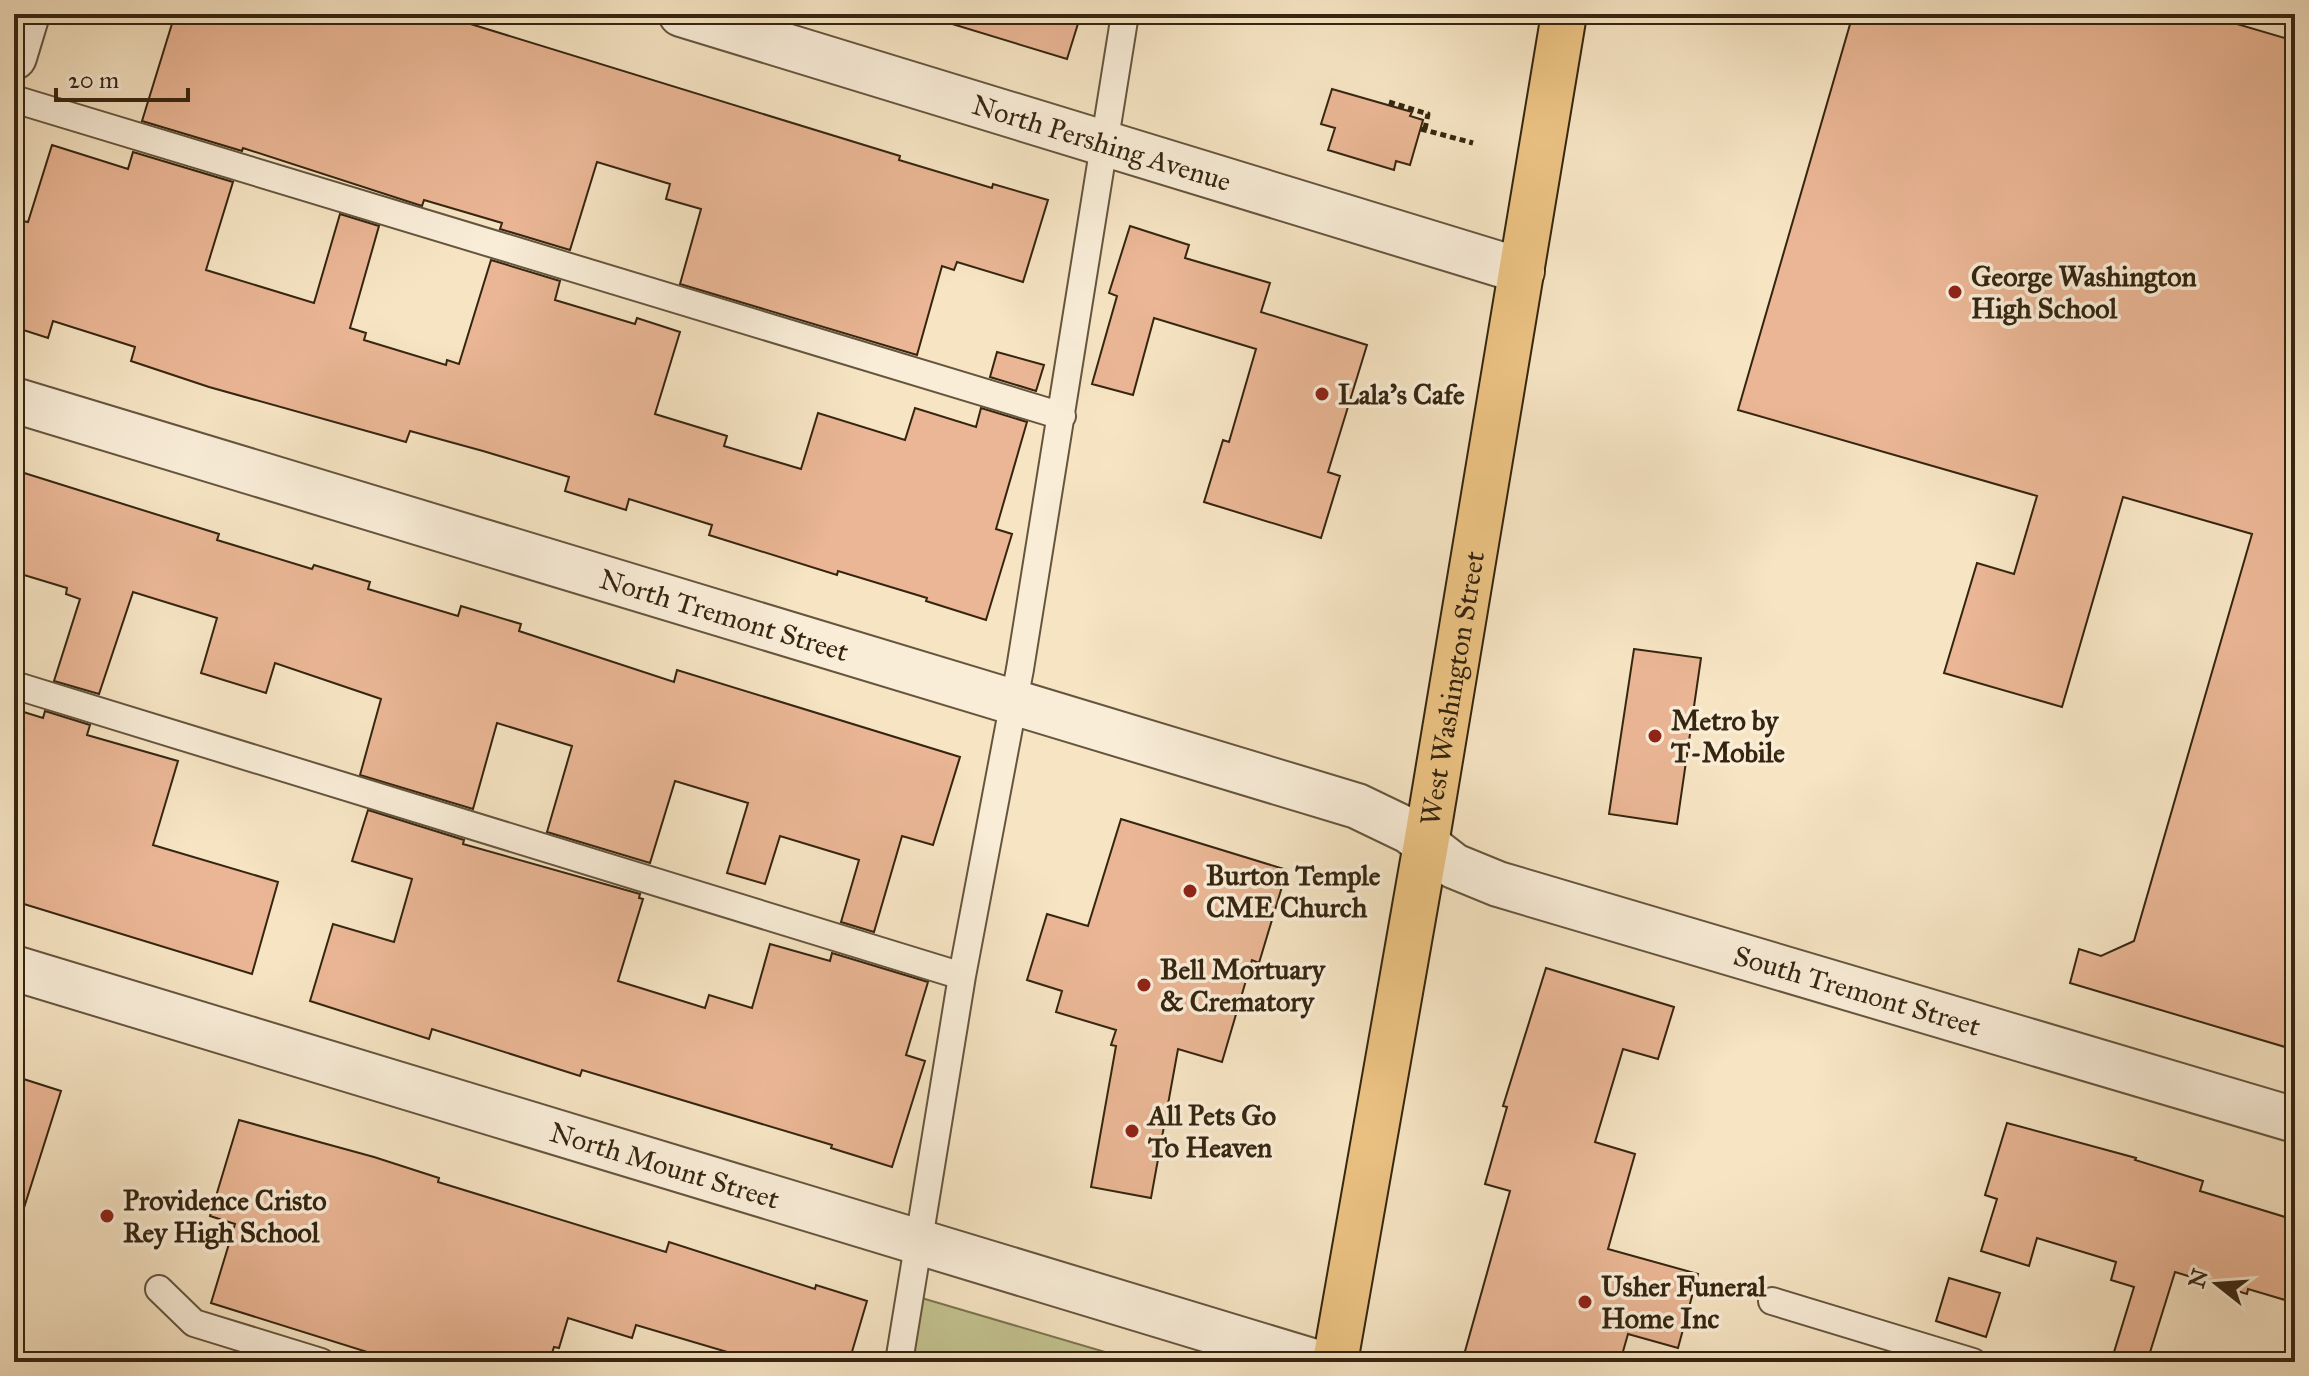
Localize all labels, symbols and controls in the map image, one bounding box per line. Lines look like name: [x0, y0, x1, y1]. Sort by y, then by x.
scale bar: [56, 52, 188, 102]
text: 20 m: [68, 65, 119, 95]
street label: North Pershing Avenue: [968, 87, 1235, 199]
place label: George Washington High School: [1971, 259, 2197, 326]
marker: George Washington High School: [1946, 283, 1964, 301]
place label: Lala's Cafe: [1338, 377, 1465, 412]
marker: Lala's Cafe: [1313, 385, 1331, 403]
street label: West Washington Street: [1412, 548, 1492, 828]
street label: North Tremont Street: [596, 561, 853, 669]
place label: Metro by T-Mobile: [1671, 703, 1785, 770]
marker: Metro by T-Mobile: [1646, 727, 1664, 745]
place label: Burton Temple CME Church: [1206, 858, 1381, 925]
marker: Burton Temple CME Church: [1181, 882, 1199, 900]
street label: South Tremont Street: [1730, 937, 1985, 1044]
place label: Bell Mortuary & Crematory: [1160, 952, 1326, 1019]
marker: Bell Mortuary & Crematory: [1135, 976, 1153, 994]
place label: All Pets Go To Heaven: [1146, 1098, 1276, 1165]
street label: North Mount Street: [546, 1114, 784, 1216]
marker: All Pets Go To Heaven: [1123, 1122, 1141, 1140]
place label: Providence Cristo Rey High School: [123, 1183, 327, 1250]
marker: Providence Cristo Rey High School: [98, 1207, 116, 1225]
north arrow: [2177, 1244, 2257, 1324]
text: N: [2183, 1265, 2214, 1291]
place label: Usher Funeral Home Inc: [1601, 1269, 1766, 1336]
marker: Usher Funeral Home Inc: [1576, 1293, 1594, 1311]

